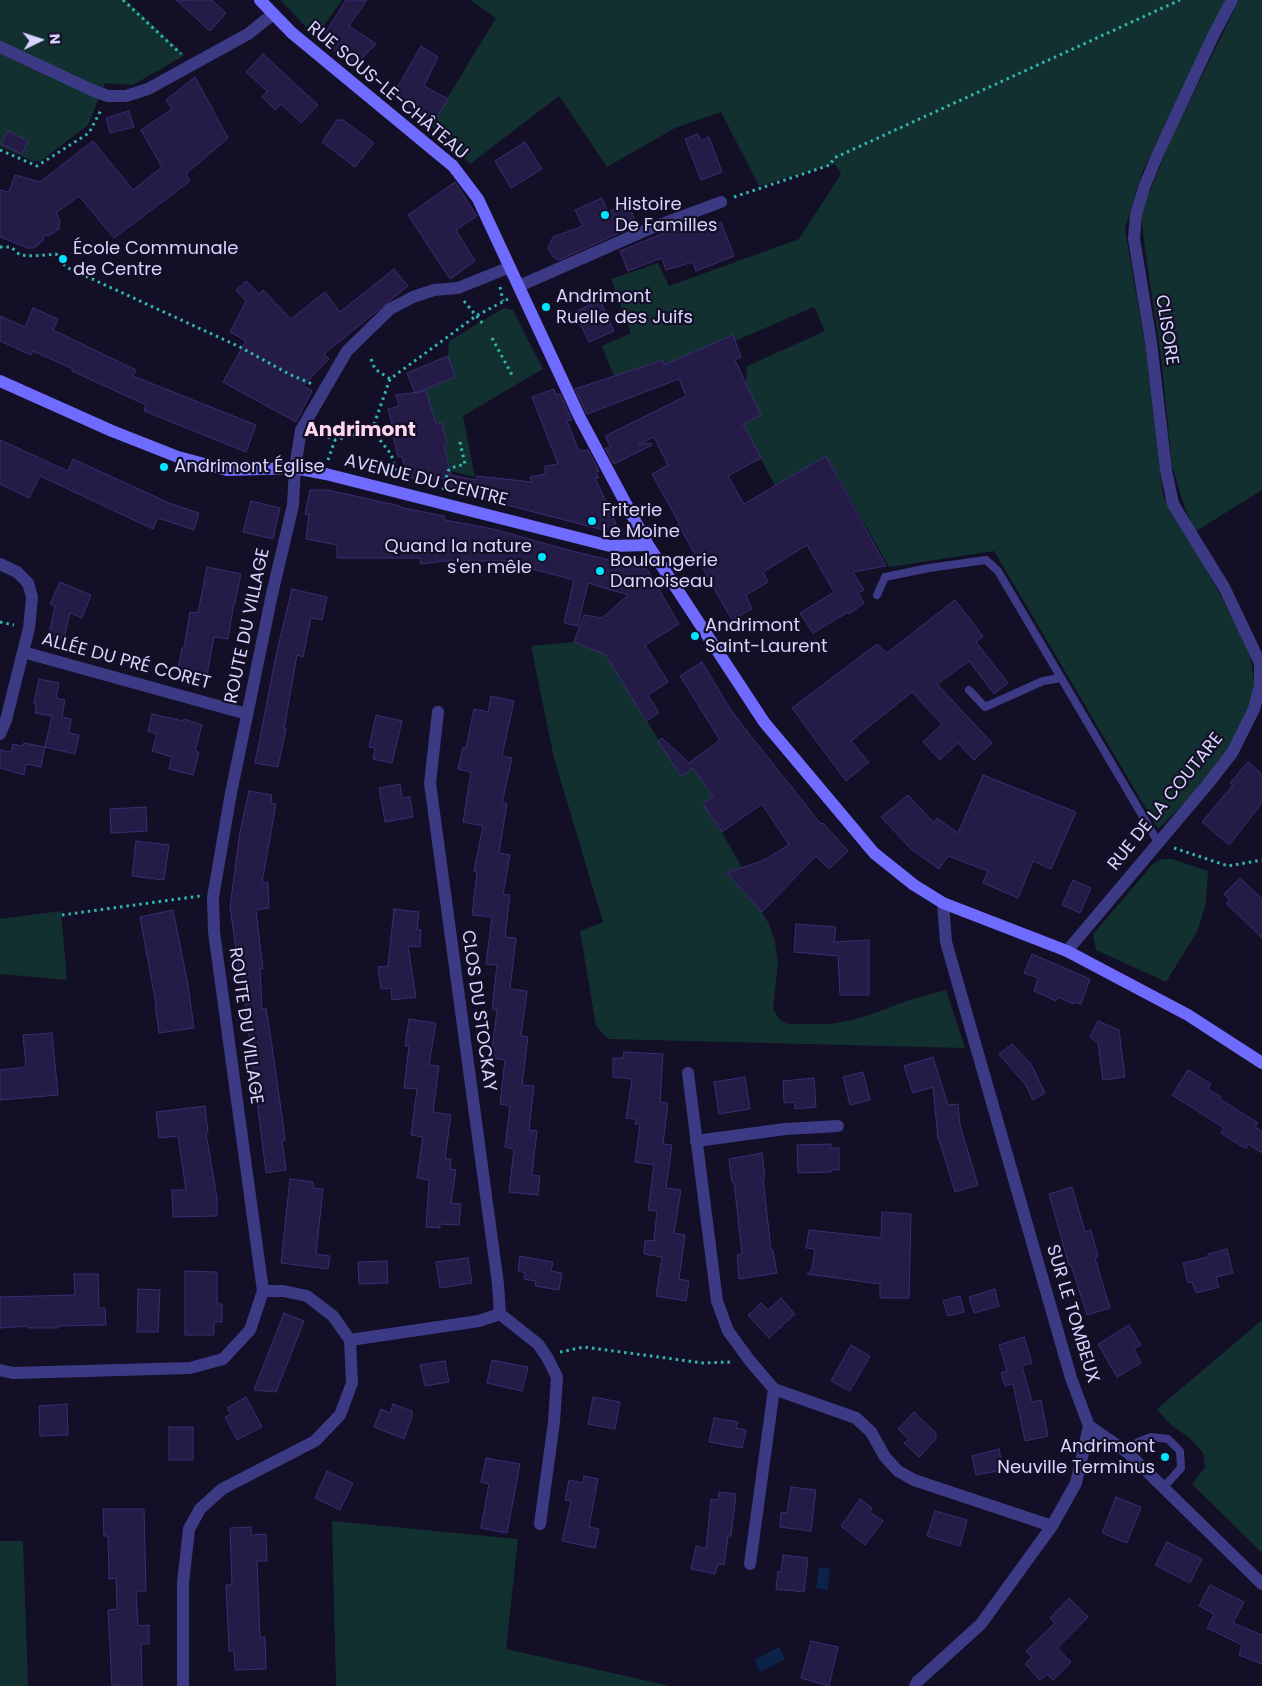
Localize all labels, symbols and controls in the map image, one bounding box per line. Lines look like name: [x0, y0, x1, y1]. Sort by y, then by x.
north arrow: [15, 15, 65, 65]
street label: RUE SOUS-LE-CHÂTEAU: [302, 17, 472, 165]
text: N: [45, 33, 65, 45]
place label: Histoire De Familles: [615, 194, 717, 236]
marker: Histoire De Familles: [599, 209, 611, 221]
place label: École Communale de Centre: [73, 238, 238, 280]
marker: École Communale de Centre: [57, 253, 69, 265]
place label: Andrimont Ruelle des Juifs: [556, 286, 693, 328]
street label: CLISORE: [1150, 293, 1182, 367]
marker: Andrimont Ruelle des Juifs: [540, 301, 552, 313]
district label: Andrimont: [304, 419, 416, 443]
street label: AVENUE DU CENTRE: [342, 450, 510, 512]
place label: Andrimont Église: [174, 456, 325, 478]
marker: Andrimont Église: [158, 461, 170, 473]
place label: Friterie Le Moine: [602, 500, 680, 542]
marker: Friterie Le Moine: [586, 515, 598, 527]
place label: Quand la nature s'en mêle: [385, 536, 532, 578]
street label: ROUTE DU VILLAGE: [221, 546, 275, 706]
place label: Boulangerie Damoiseau: [610, 550, 718, 592]
marker: Quand la nature s'en mêle: [536, 551, 548, 563]
marker: Boulangerie Damoiseau: [594, 565, 606, 577]
place label: Andrimont Saint-Laurent: [705, 615, 828, 658]
street label: ALLÉE DU PRÉ CORET: [39, 629, 213, 695]
marker: Andrimont Saint-Laurent: [689, 630, 701, 642]
street label: RUE DE LA COUTARE: [1104, 729, 1228, 875]
street label: CLOS DU STOCKAY: [456, 929, 500, 1093]
street label: ROUTE DU VILLAGE: [223, 946, 267, 1106]
street label: SUR LE TOMBEUX: [1041, 1242, 1103, 1386]
place label: Andrimont Neuville Terminus: [997, 1436, 1155, 1478]
marker: Andrimont Neuville Terminus: [1159, 1451, 1171, 1463]

